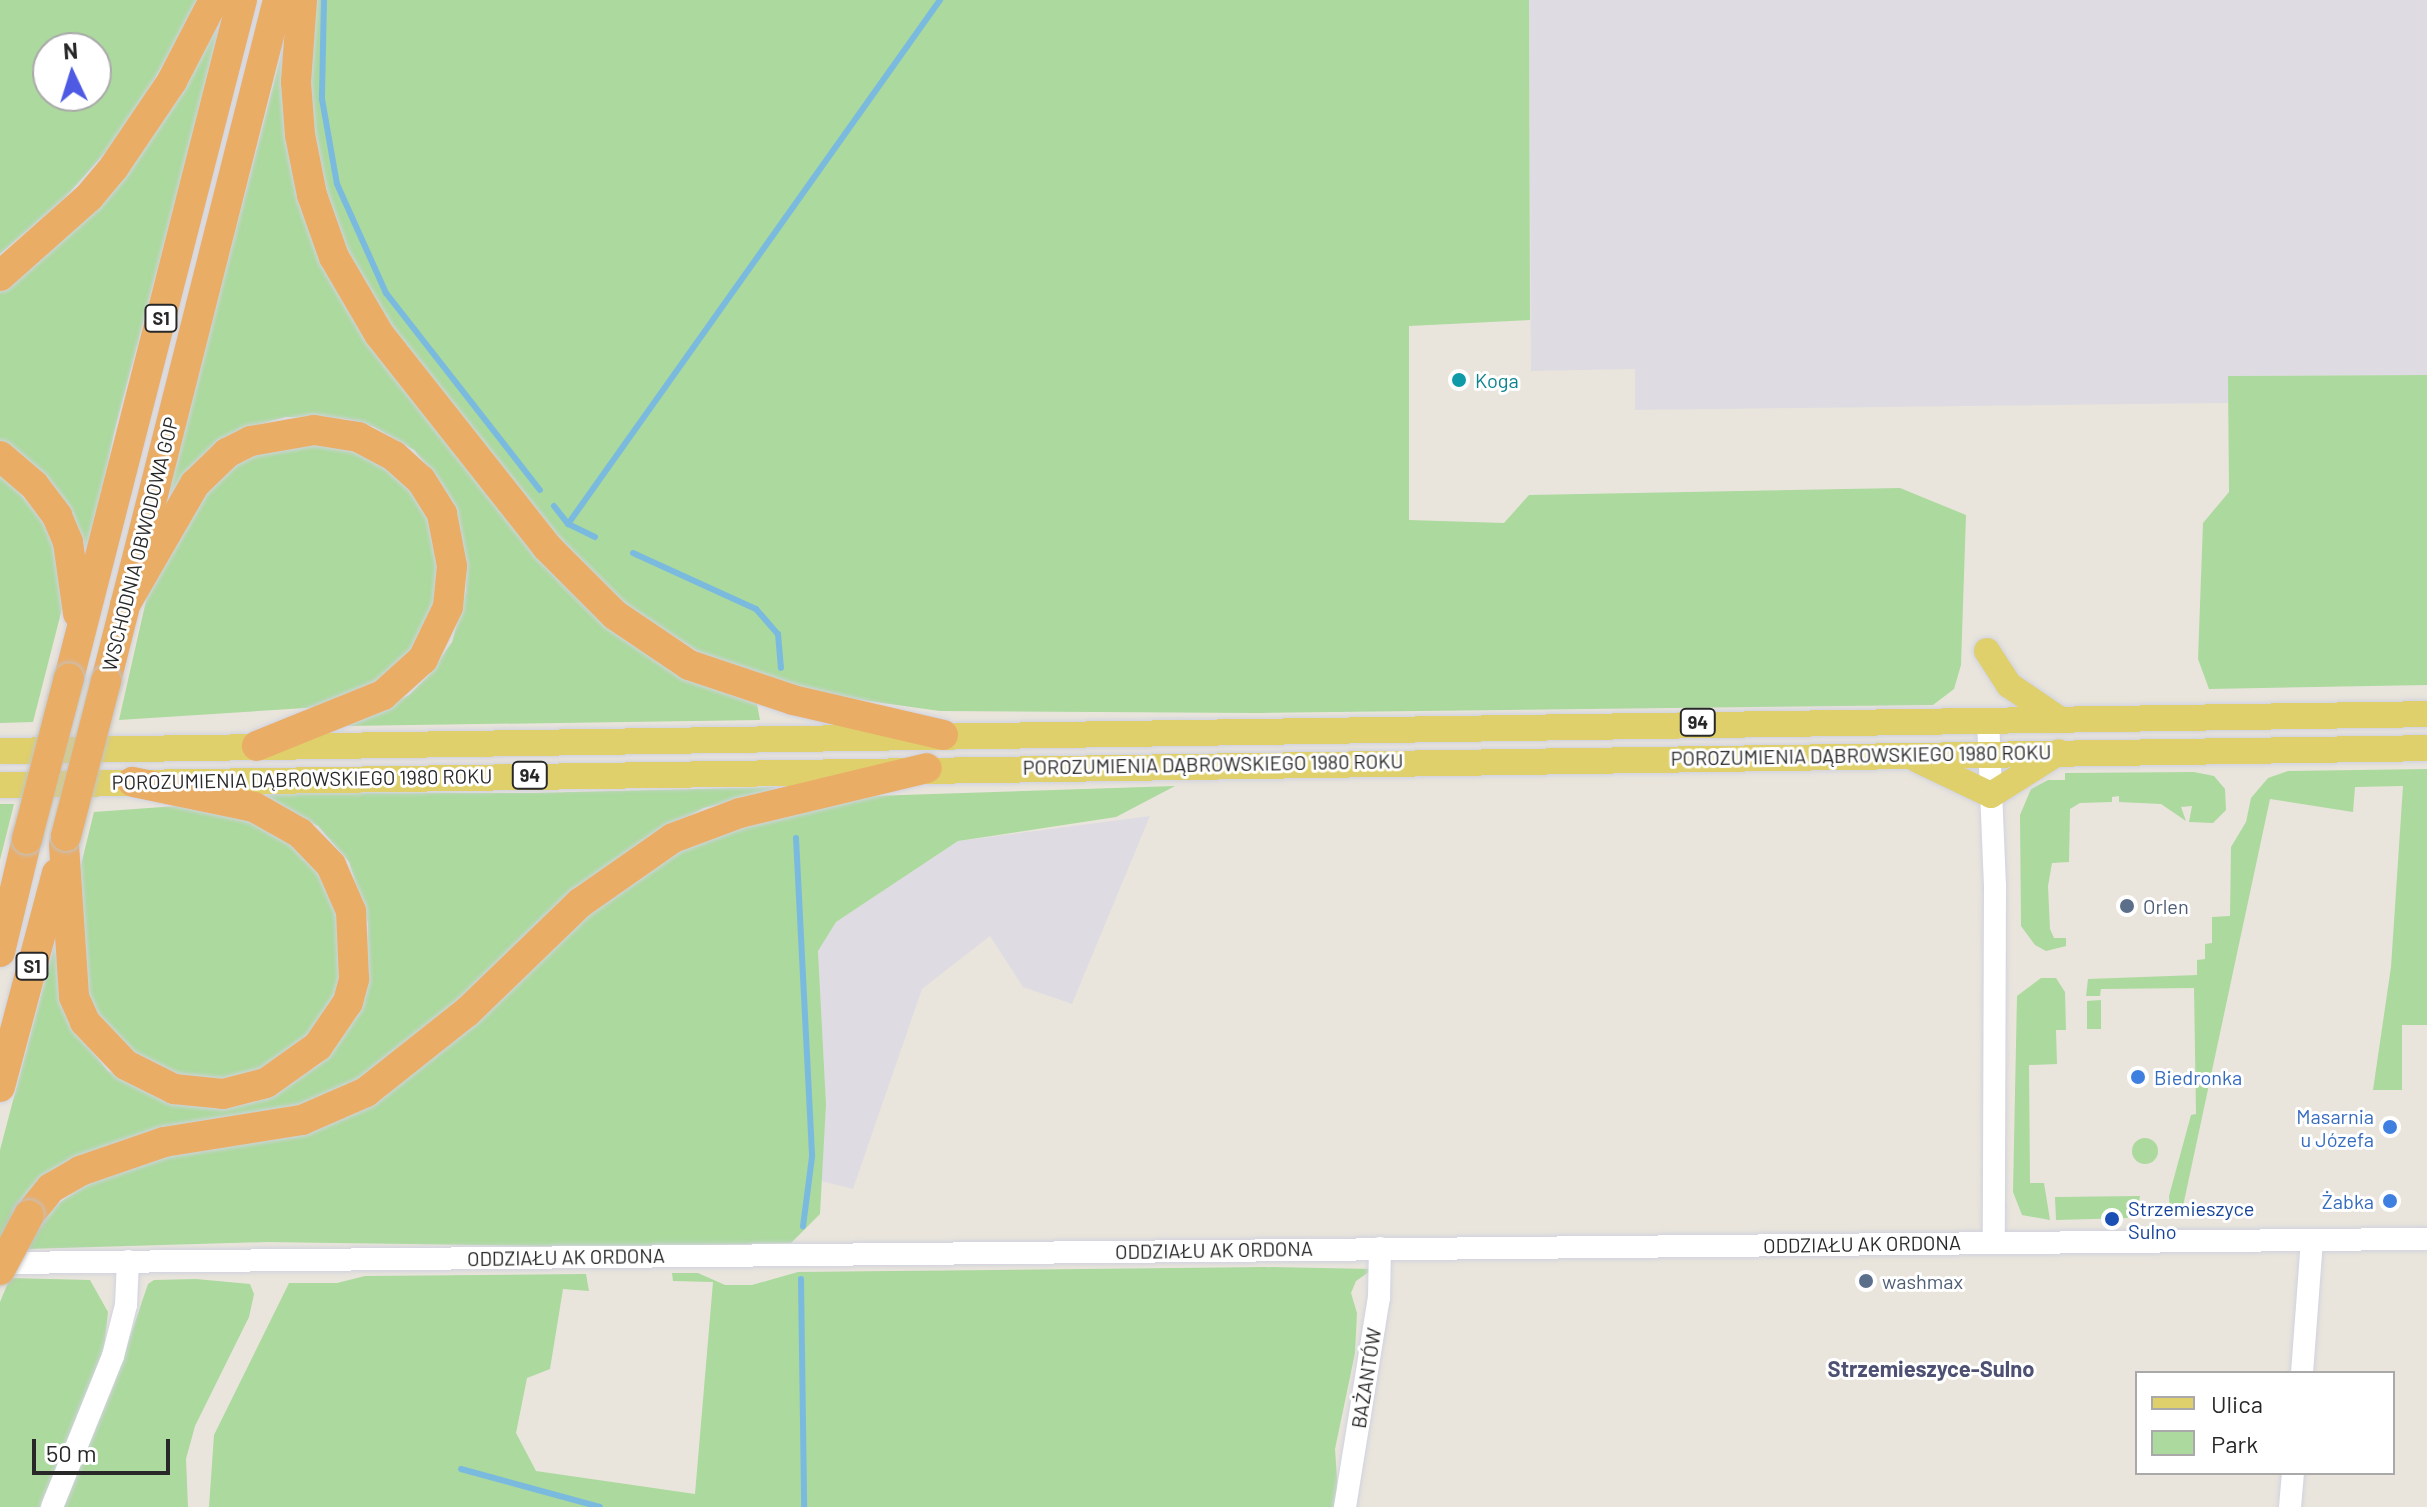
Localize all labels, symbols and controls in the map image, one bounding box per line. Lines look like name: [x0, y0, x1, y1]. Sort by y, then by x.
north arrow: [32, 32, 112, 112]
text: N: [62, 37, 79, 64]
road number: S1: [143, 304, 179, 332]
place label: Koga: [1475, 368, 1519, 392]
marker: Koga: [1450, 371, 1468, 389]
street label: WSCHODNIA OBWODOWA GOP: [97, 414, 183, 674]
road number: 94: [1678, 708, 1718, 736]
street label: POROZUMIENIA DĄBROWSKIEGO 1980 ROKU: [1670, 740, 2052, 770]
street label: POROZUMIENIA DĄBROWSKIEGO 1980 ROKU: [1022, 749, 1404, 779]
road number: 94: [510, 761, 550, 789]
street label: POROZUMIENIA DĄBROWSKIEGO 1980 ROKU: [111, 764, 493, 794]
place label: Orlen: [2143, 894, 2189, 918]
marker: Orlen: [2118, 897, 2136, 915]
road number: S1: [14, 952, 50, 980]
place label: Biedronka: [2154, 1065, 2242, 1089]
marker: Biedronka: [2129, 1068, 2147, 1086]
place label: Masarnia u Józefa: [2296, 1104, 2374, 1151]
marker: Masarnia u Józefa: [2381, 1118, 2399, 1136]
place label: Żabka: [2322, 1189, 2374, 1213]
marker: Żabka: [2381, 1192, 2399, 1210]
place label: Strzemieszyce Sulno: [2128, 1196, 2254, 1243]
marker: Strzemieszyce Sulno: [2103, 1210, 2121, 1228]
street label: ODDZIAŁU AK ORDONA: [1763, 1230, 1961, 1258]
street label: ODDZIAŁU AK ORDONA: [1115, 1236, 1313, 1264]
street label: ODDZIAŁU AK ORDONA: [467, 1243, 665, 1271]
place label: washmax: [1882, 1269, 1963, 1293]
marker: washmax: [1857, 1272, 1875, 1290]
street label: BAŻANTÓW: [1346, 1326, 1386, 1430]
district label: Strzemieszyce-Sulno: [1828, 1356, 2034, 1382]
legend: [2135, 1371, 2395, 1475]
text: Ulica: [2211, 1389, 2263, 1418]
scale bar: [36, 1423, 174, 1473]
text: Park: [2211, 1429, 2258, 1458]
text: 50 m: [46, 1438, 97, 1467]

